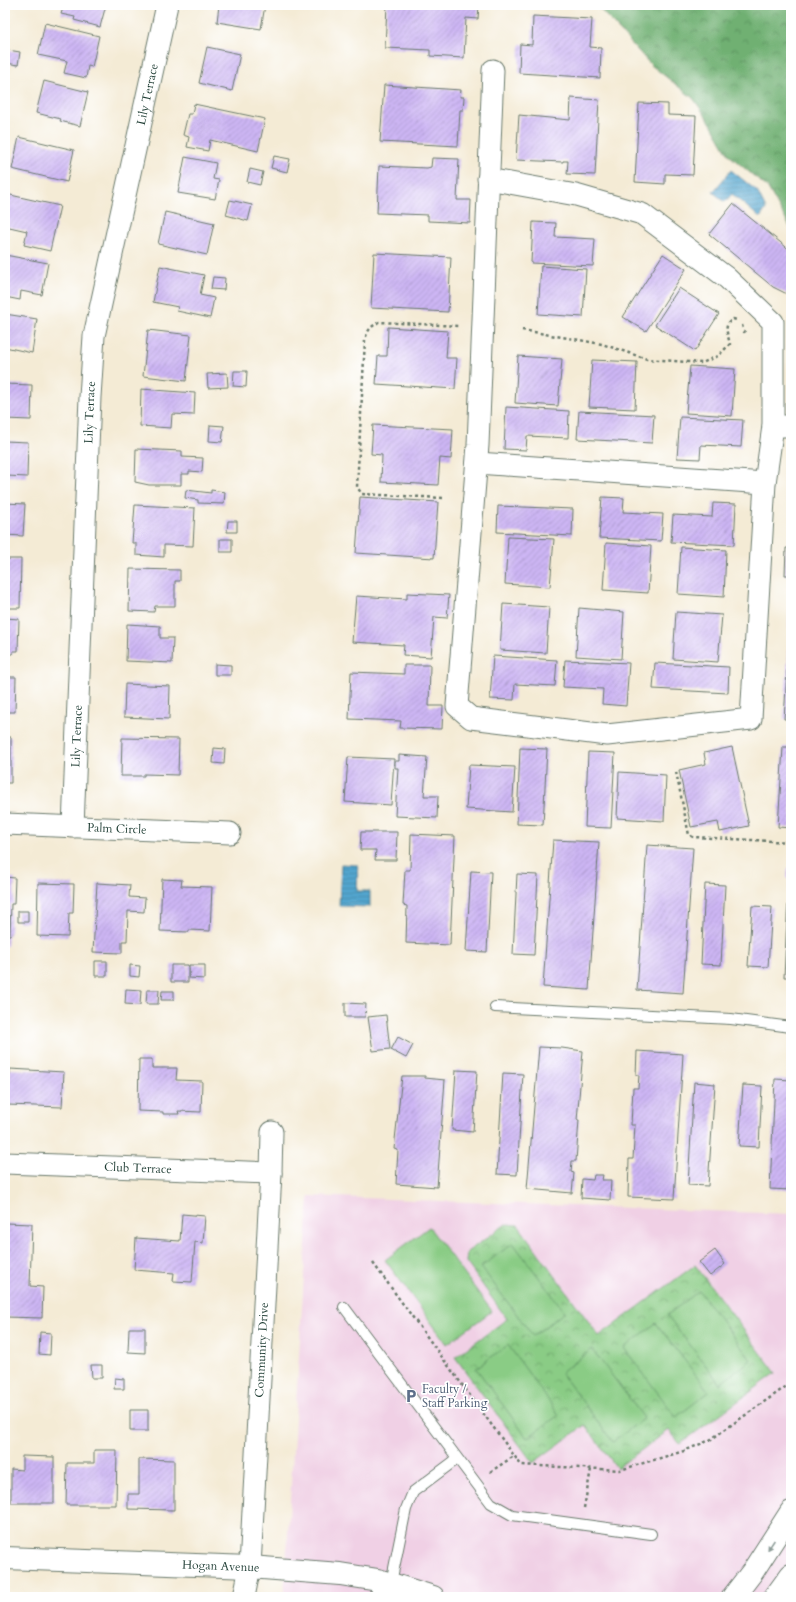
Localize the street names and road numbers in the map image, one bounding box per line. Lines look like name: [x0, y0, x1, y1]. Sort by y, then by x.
street label: Lily Terrace: [133, 62, 162, 126]
street label: Lily Terrace: [80, 381, 99, 444]
street label: Lily Terrace: [67, 705, 86, 768]
street label: Palm Circle: [87, 819, 147, 838]
street label: Club Terrace: [104, 1159, 172, 1177]
street label: Community Drive: [251, 1302, 272, 1398]
street label: Hogan Avenue: [182, 1557, 260, 1576]

